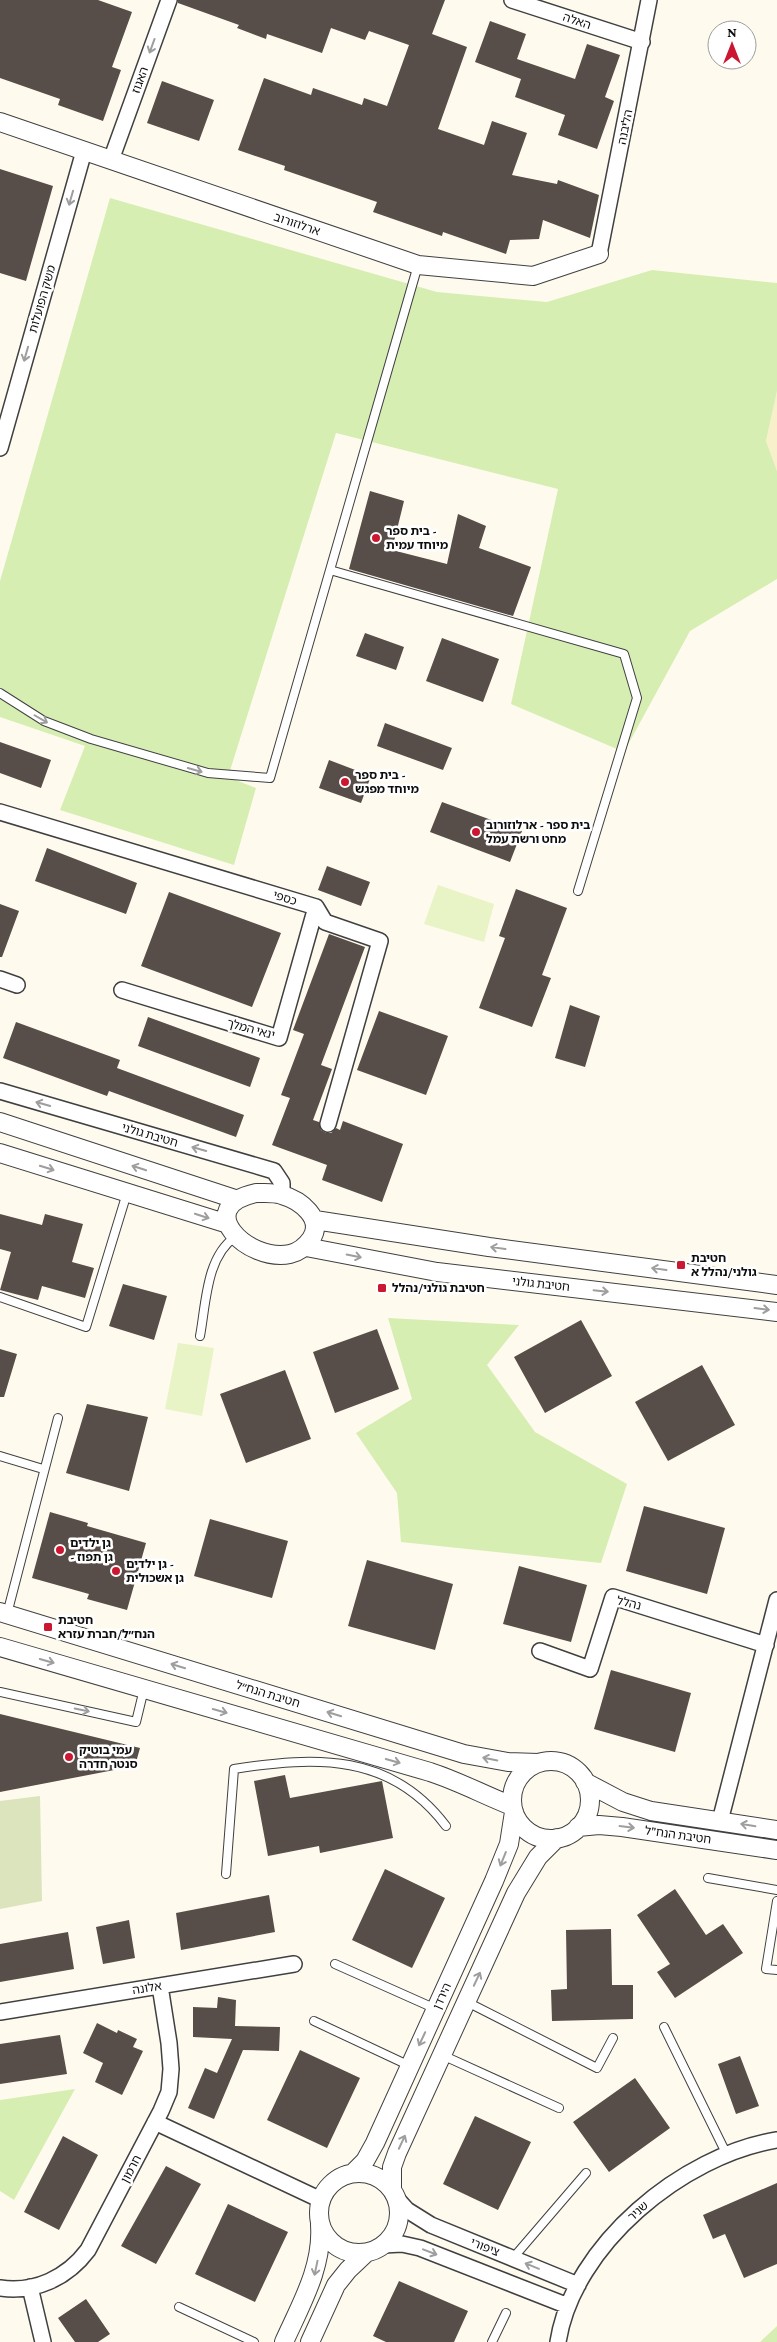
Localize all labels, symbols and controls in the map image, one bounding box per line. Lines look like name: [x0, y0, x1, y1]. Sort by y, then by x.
street label: האלה: [561, 10, 593, 32]
north arrow: [707, 20, 757, 70]
text: N: [727, 24, 737, 40]
one-way arrow: [147, 38, 156, 53]
street label: האגוז: [129, 65, 151, 95]
street label: הליבנה: [615, 108, 635, 146]
one-way arrow: [65, 189, 75, 205]
street label: ארלוזורוב: [272, 210, 322, 239]
street label: משק הפועלות: [26, 263, 58, 335]
one-way arrow: [21, 346, 31, 362]
place label: בית ספר - מיוחד עמית: [386, 524, 449, 552]
marker: בית ספר - מיוחד עמית: [370, 532, 382, 544]
one-way arrow: [34, 714, 48, 724]
one-way arrow: [187, 765, 203, 775]
place label: בית ספר - מיוחד מפגש: [355, 768, 419, 796]
marker: בית ספר - מיוחד מפגש: [339, 776, 351, 788]
place label: בית ספר - ארלוזורוב מחט ורשת עמל: [486, 818, 590, 846]
marker: בית ספר - ארלוזורוב מחט ורשת עמל: [470, 826, 482, 838]
street label: כספי: [271, 888, 299, 908]
street label: ינאי המלך: [225, 1016, 277, 1042]
one-way arrow: [36, 1098, 52, 1108]
street label: חטיבת גולני: [120, 1120, 180, 1150]
one-way arrow: [192, 1144, 208, 1154]
one-way arrow: [38, 1163, 54, 1173]
one-way arrow: [132, 1163, 147, 1172]
one-way arrow: [194, 1212, 209, 1221]
one-way arrow: [491, 1243, 507, 1253]
place label: חטיבת גולני/נהלל א: [691, 1251, 757, 1279]
one-way arrow: [345, 1252, 361, 1261]
marker: חטיבת גולני/נהלל א: [675, 1259, 687, 1271]
one-way arrow: [652, 1264, 668, 1274]
street label: חטיבת גולני: [511, 1274, 571, 1294]
place label: חטיבת גולני/נהלל: [392, 1281, 485, 1295]
marker: חטיבת גולני/נהלל: [376, 1282, 388, 1294]
one-way arrow: [593, 1286, 609, 1296]
one-way arrow: [754, 1304, 770, 1314]
place label: גן ילדים - גן תפוז: [70, 1536, 113, 1564]
marker: גן ילדים - גן תפוז: [54, 1544, 66, 1556]
place label: גן ילדים - גן אשכולית: [126, 1557, 184, 1585]
marker: גן ילדים - גן אשכולית: [110, 1565, 122, 1577]
street label: נהלל: [615, 1593, 643, 1613]
place label: חטיבת הנח״ל/חברת עזרא: [58, 1613, 155, 1641]
marker: חטיבת הנח״ל/חברת עזרא: [42, 1621, 54, 1633]
one-way arrow: [38, 1656, 54, 1666]
one-way arrow: [171, 1661, 187, 1671]
street label: חטיבת הנח״ל: [234, 1678, 302, 1710]
one-way arrow: [73, 1706, 89, 1715]
one-way arrow: [211, 1706, 227, 1716]
one-way arrow: [327, 1709, 342, 1718]
place label: עמי בוטיק סנטר חדרה: [79, 1743, 138, 1771]
marker: עמי בוטיק סנטר חדרה: [63, 1751, 75, 1763]
one-way arrow: [482, 1753, 498, 1763]
one-way arrow: [384, 1756, 400, 1766]
one-way arrow: [741, 1820, 757, 1830]
one-way arrow: [619, 1823, 635, 1833]
street label: חטיבת הנח"ל: [644, 1823, 712, 1847]
one-way arrow: [498, 1851, 508, 1866]
one-way arrow: [472, 1972, 482, 1987]
street label: אלונה: [131, 1979, 163, 1997]
street label: הירדן: [430, 1981, 454, 2011]
one-way arrow: [417, 2031, 427, 2046]
one-way arrow: [397, 2135, 407, 2150]
street label: חרמון: [118, 2153, 144, 2185]
street label: שניר: [625, 2198, 651, 2224]
street label: ציפורי: [468, 2235, 502, 2259]
one-way arrow: [422, 2248, 438, 2257]
one-way arrow: [311, 2259, 320, 2275]
one-way arrow: [525, 2261, 540, 2270]

